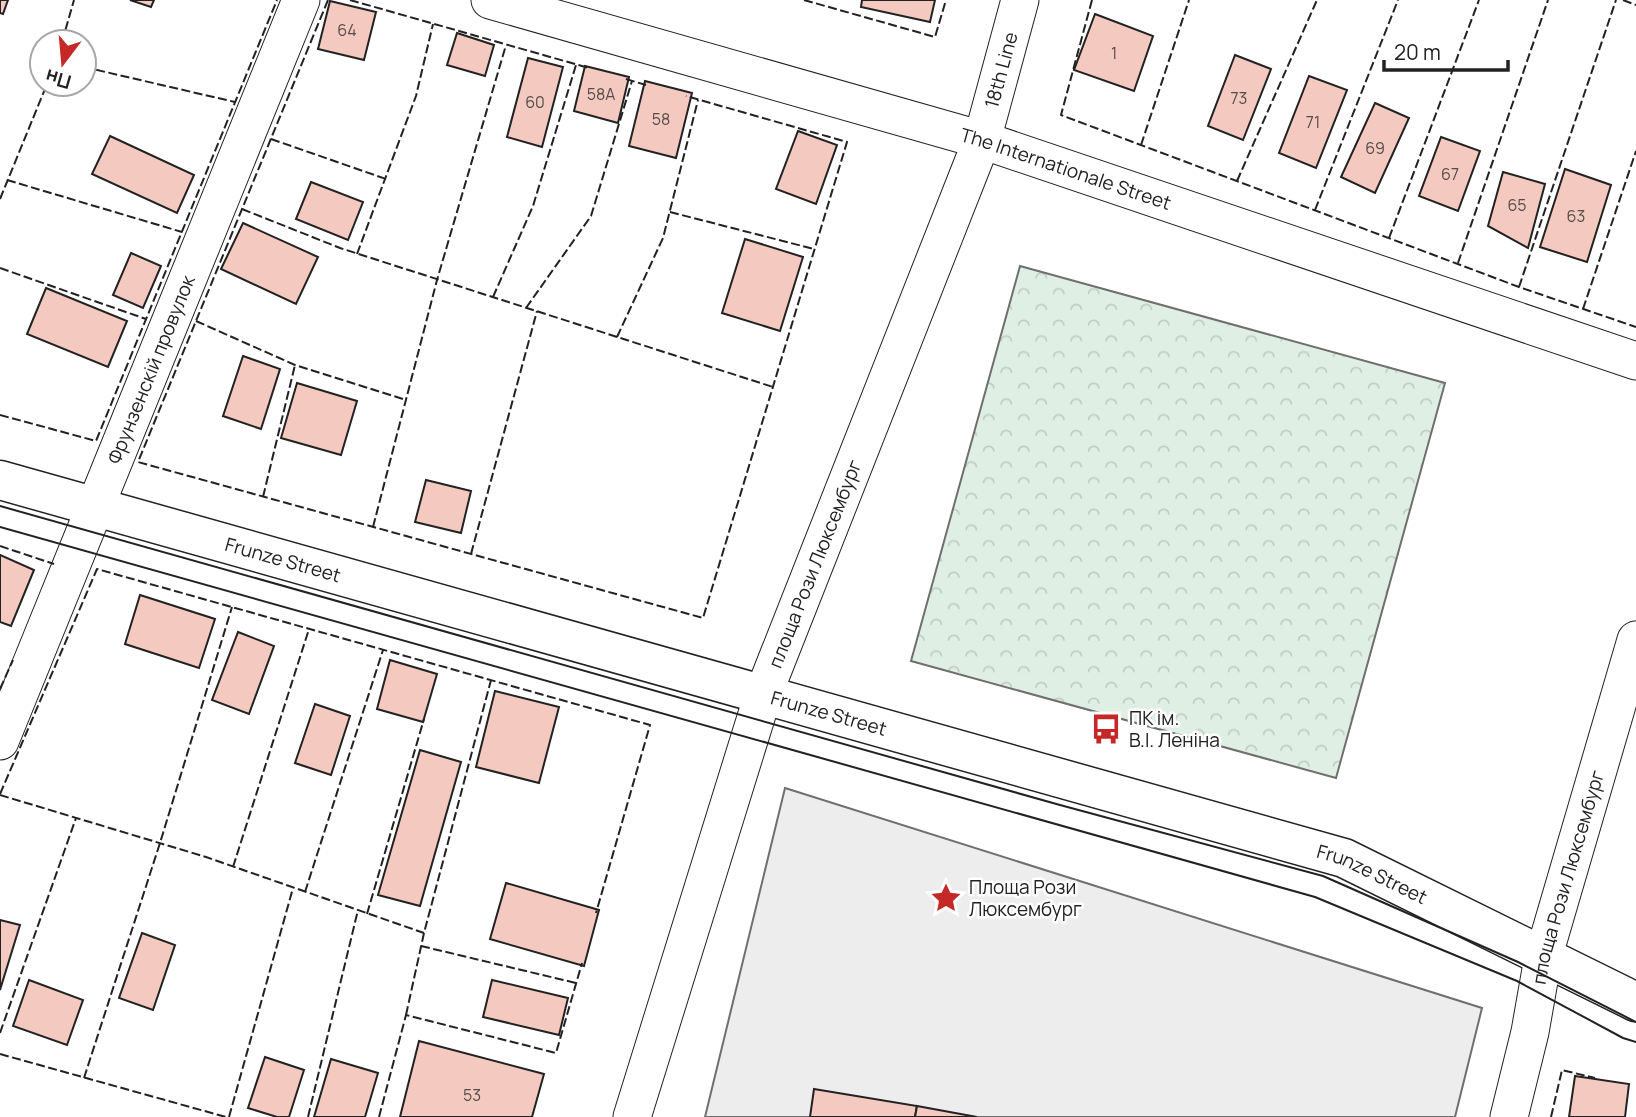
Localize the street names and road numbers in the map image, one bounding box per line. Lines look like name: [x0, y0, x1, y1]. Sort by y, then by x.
street label: 18th Line: [978, 29, 1024, 111]
street label: The Internationale Street: [957, 122, 1175, 216]
street label: Фрунзенскій провулок: [101, 271, 201, 468]
street label: площа Рози Люксембург: [762, 456, 868, 672]
street label: Frunze Street: [222, 531, 344, 588]
street label: Frunze Street: [768, 684, 890, 742]
street label: площа Рози Люксембург: [1526, 767, 1610, 986]
street label: Frunze Street: [1314, 838, 1432, 910]

